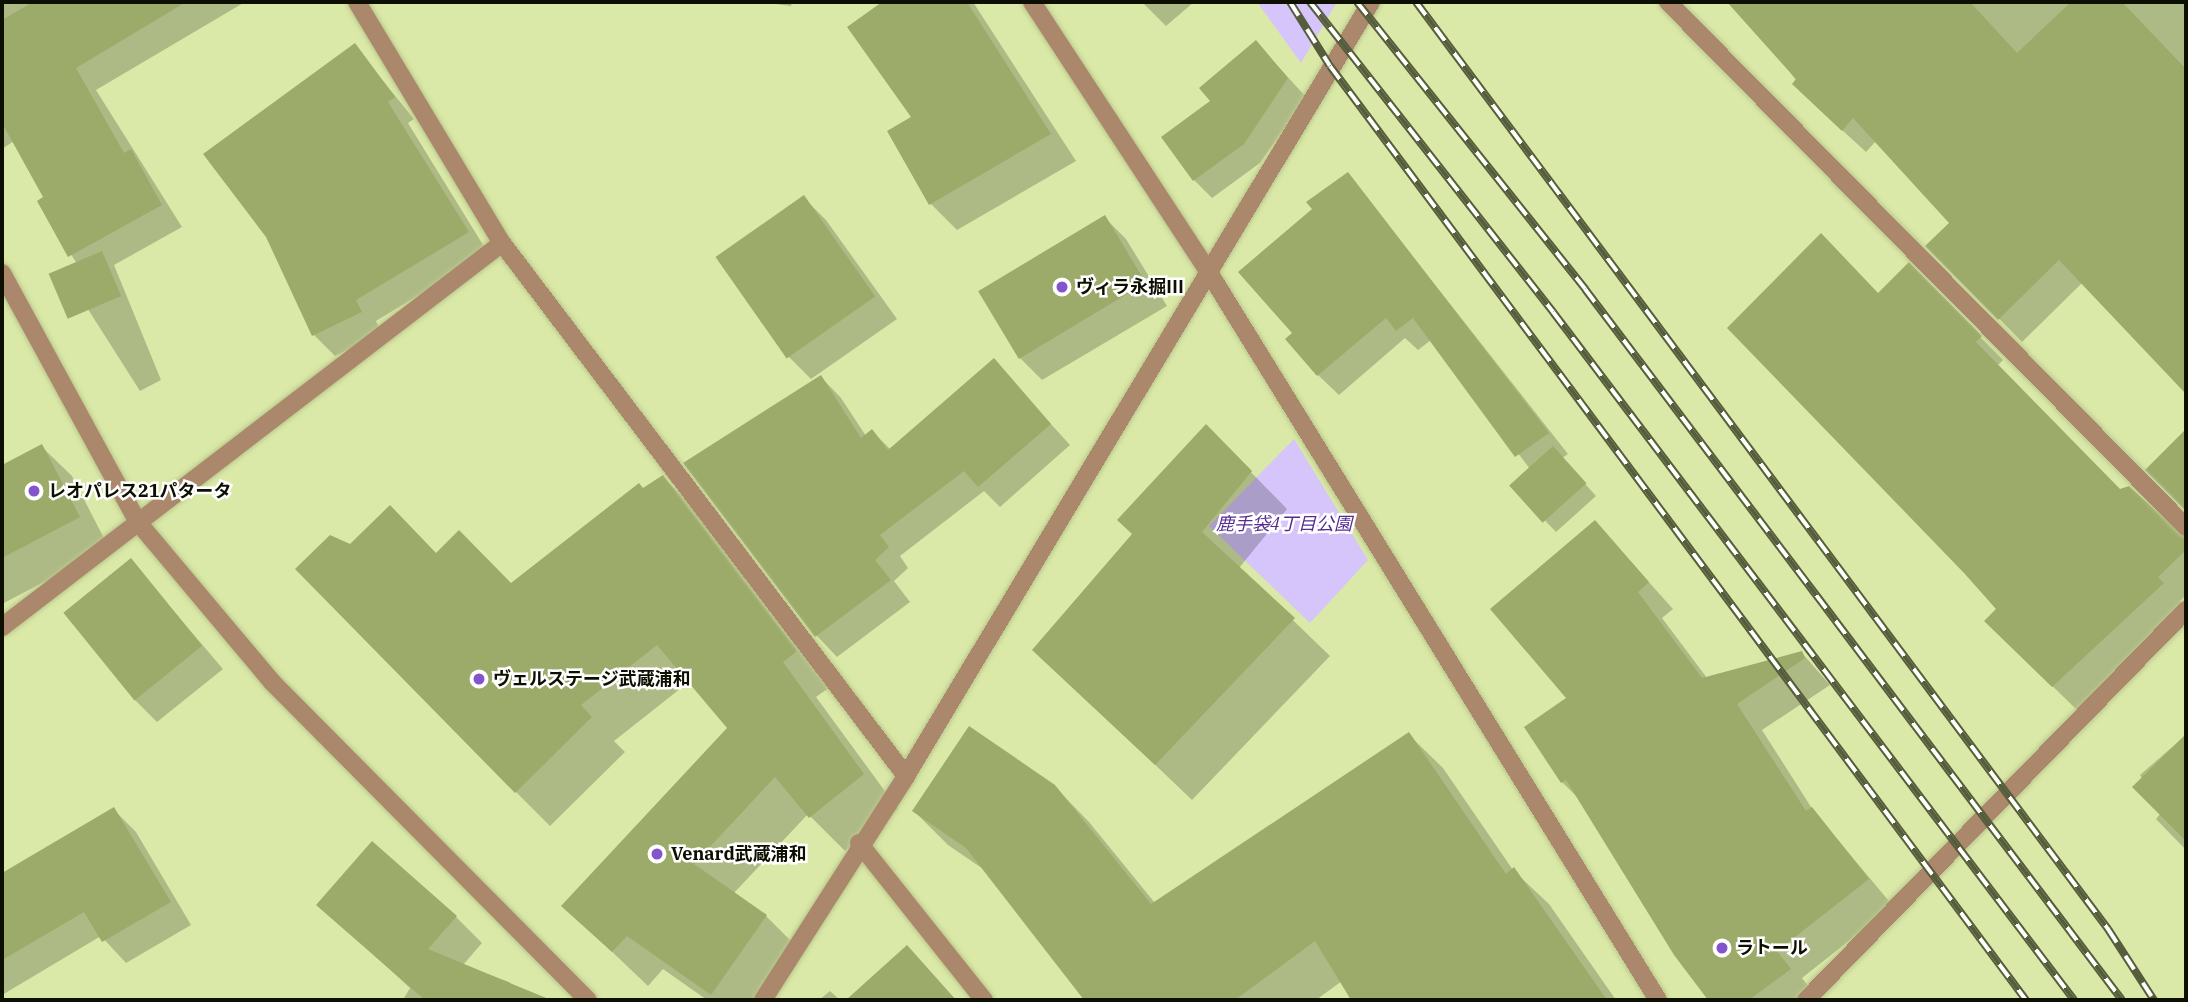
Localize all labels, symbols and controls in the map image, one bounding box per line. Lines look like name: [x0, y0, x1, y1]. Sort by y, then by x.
place label: ヴィラ永掘Ⅲ: [1076, 276, 1184, 298]
marker: ヴィラ永掘Ⅲ: [1054, 279, 1070, 295]
place label: レオパレス21パタータ: [48, 480, 232, 502]
marker: レオパレス21パタータ: [26, 483, 42, 499]
park label: 鹿手袋4丁目公園: [1216, 513, 1352, 535]
place label: ヴェルステージ武蔵浦和: [493, 668, 691, 690]
marker: ヴェルステージ武蔵浦和: [471, 671, 487, 687]
place label: Venard武蔵浦和: [671, 843, 807, 865]
marker: Venard武蔵浦和: [649, 846, 665, 862]
place label: ラトール: [1736, 937, 1808, 959]
marker: ラトール: [1714, 940, 1730, 956]

